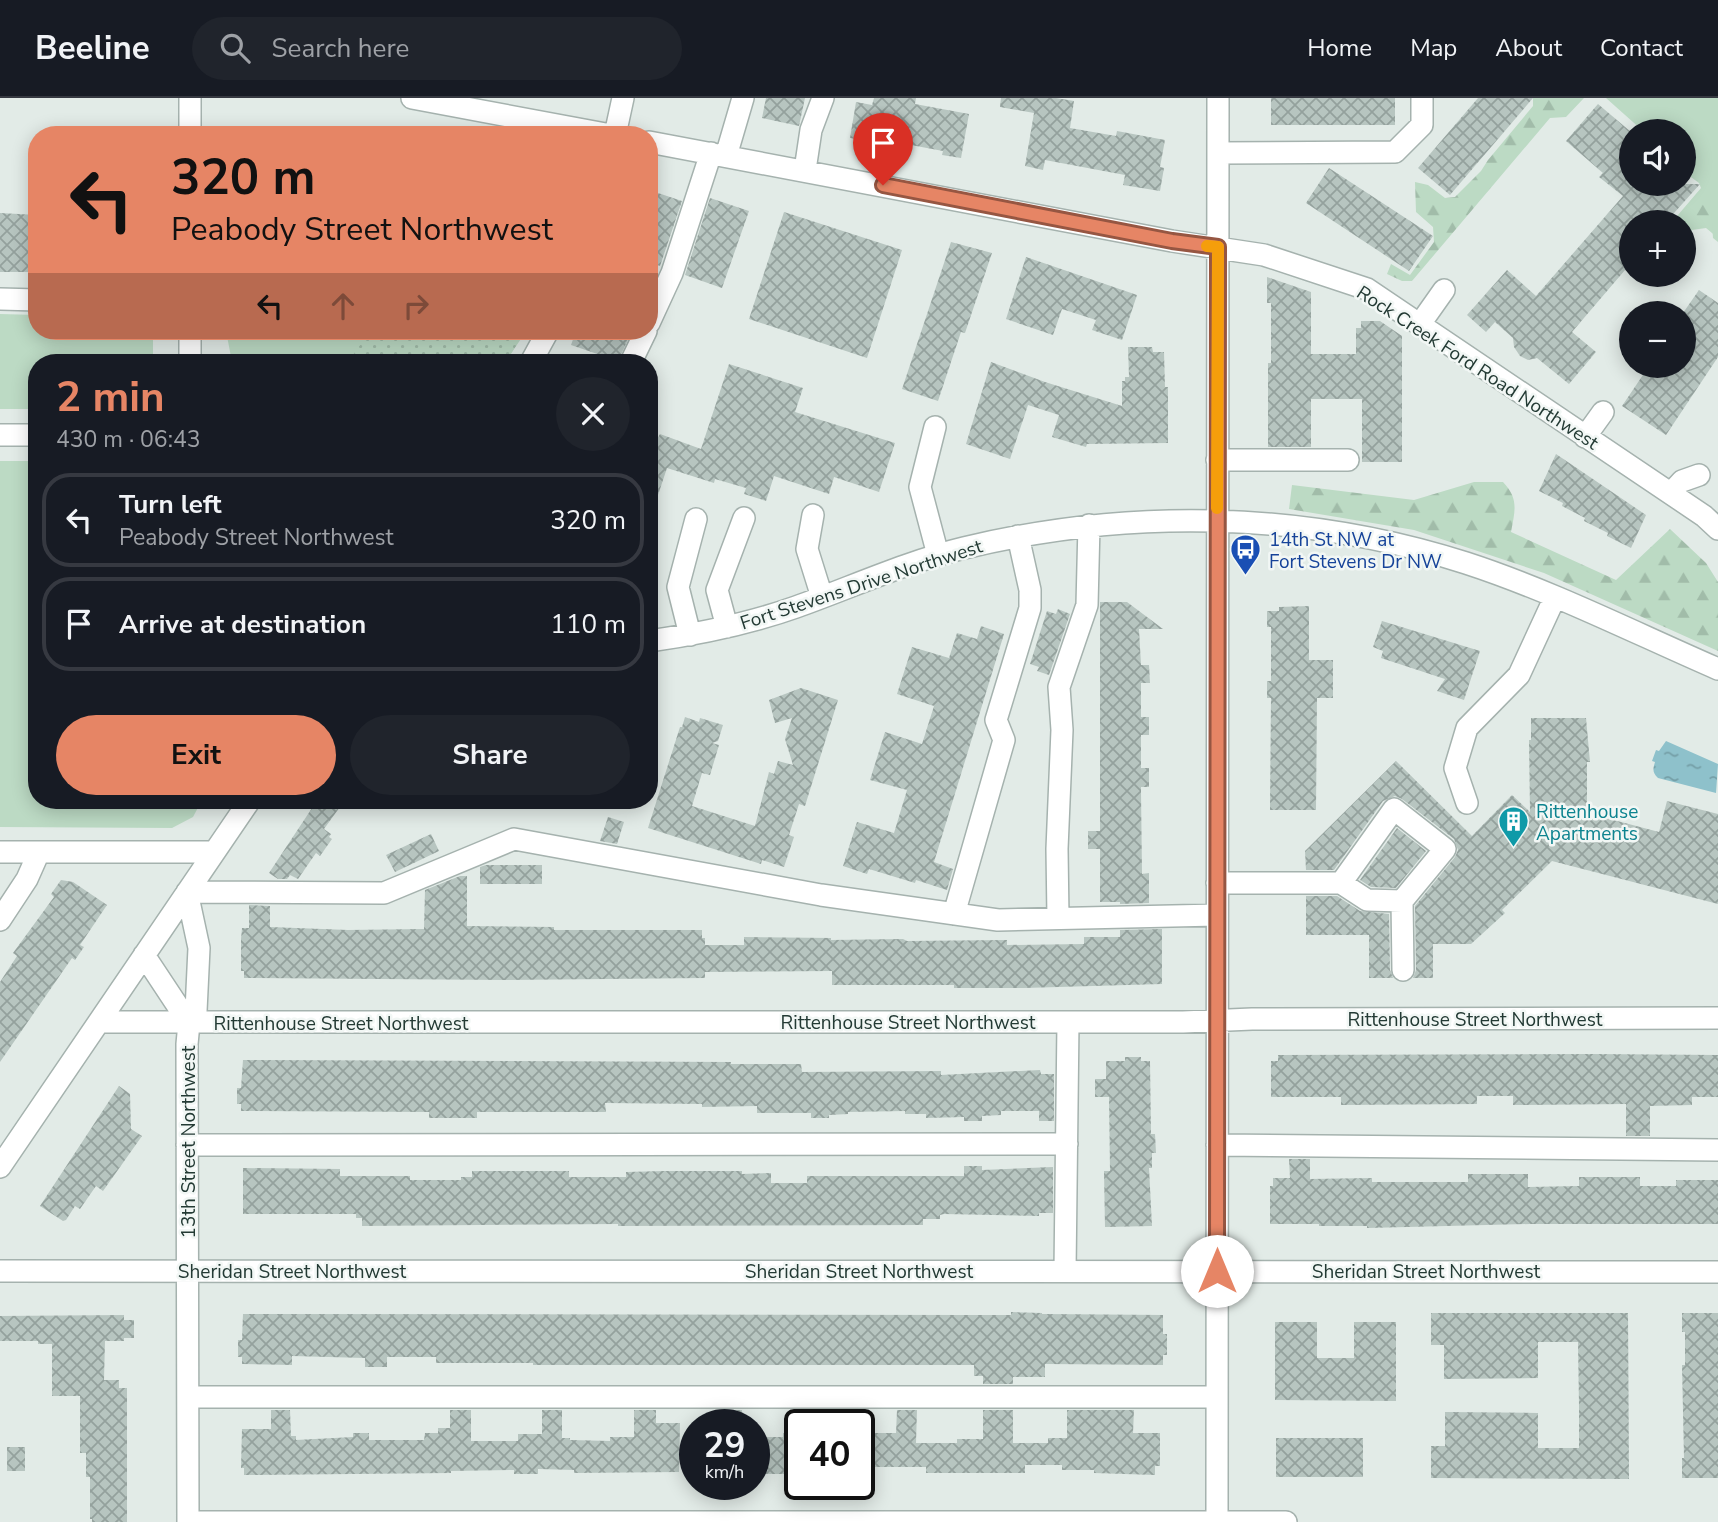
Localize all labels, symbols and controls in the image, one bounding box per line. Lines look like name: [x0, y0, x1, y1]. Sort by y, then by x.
search box: [192, 17, 682, 80]
text: Beeline: [35, 26, 150, 71]
icon: search: [216, 29, 254, 67]
text: Search here: [272, 31, 409, 66]
text: Home: [1307, 32, 1372, 64]
text: Map: [1410, 32, 1457, 64]
text: About: [1495, 32, 1562, 64]
text: Contact: [1600, 32, 1683, 64]
pin: [853, 113, 913, 185]
map controls: [1619, 119, 1696, 378]
button: sound: [1619, 119, 1696, 196]
icon: arrive: [864, 124, 902, 162]
text: 320 m: [171, 144, 315, 211]
icon: left: [56, 154, 147, 245]
text: Peabody Street Northwest: [171, 208, 553, 251]
button: +: [1619, 210, 1696, 287]
street label: Rock Creek Ford Road Northwest: [1351, 280, 1604, 456]
icon: left: [251, 287, 289, 325]
icon: ahead: [324, 287, 362, 325]
icon: right: [397, 287, 435, 325]
button: −: [1619, 301, 1696, 378]
text: 2 min: [56, 369, 165, 426]
button: close: [556, 377, 630, 451]
text: 430 m · 06:43: [56, 424, 201, 455]
text: Turn left: [119, 487, 222, 522]
icon: left: [60, 501, 98, 539]
text: 320 m: [550, 503, 626, 538]
text: Peabody Street Northwest: [119, 522, 394, 553]
place label: 14th St NW at Fort Stevens Dr NW: [1269, 527, 1442, 575]
street label: Fort Stevens Drive Northwest: [737, 533, 986, 636]
bus stop icon: 14th St NW at Fort Stevens Dr NW: [1229, 533, 1263, 577]
icon: arrive: [60, 605, 98, 643]
text: Arrive at destination: [119, 607, 366, 642]
text: 110 m: [550, 607, 626, 642]
button: Exit: [56, 715, 336, 795]
button: Share: [350, 715, 630, 795]
place label: Rittenhouse Apartments: [1536, 799, 1638, 847]
building icon: Rittenhouse Apartments: [1496, 805, 1530, 849]
street label: Rittenhouse Street Northwest: [1348, 1007, 1603, 1033]
street label: Rittenhouse Street Northwest: [781, 1010, 1036, 1036]
street label: Rittenhouse Street Northwest: [214, 1011, 469, 1037]
street label: 13th Street Northwest: [176, 1045, 202, 1238]
position arrow: [1180, 1234, 1254, 1308]
street label: Sheridan Street Northwest: [178, 1259, 406, 1285]
street label: Sheridan Street Northwest: [745, 1259, 973, 1285]
street label: Sheridan Street Northwest: [1312, 1259, 1540, 1285]
speed limit sign: 40: [784, 1409, 875, 1500]
text: 29: [703, 1422, 746, 1469]
text: km/h: [705, 1460, 744, 1484]

